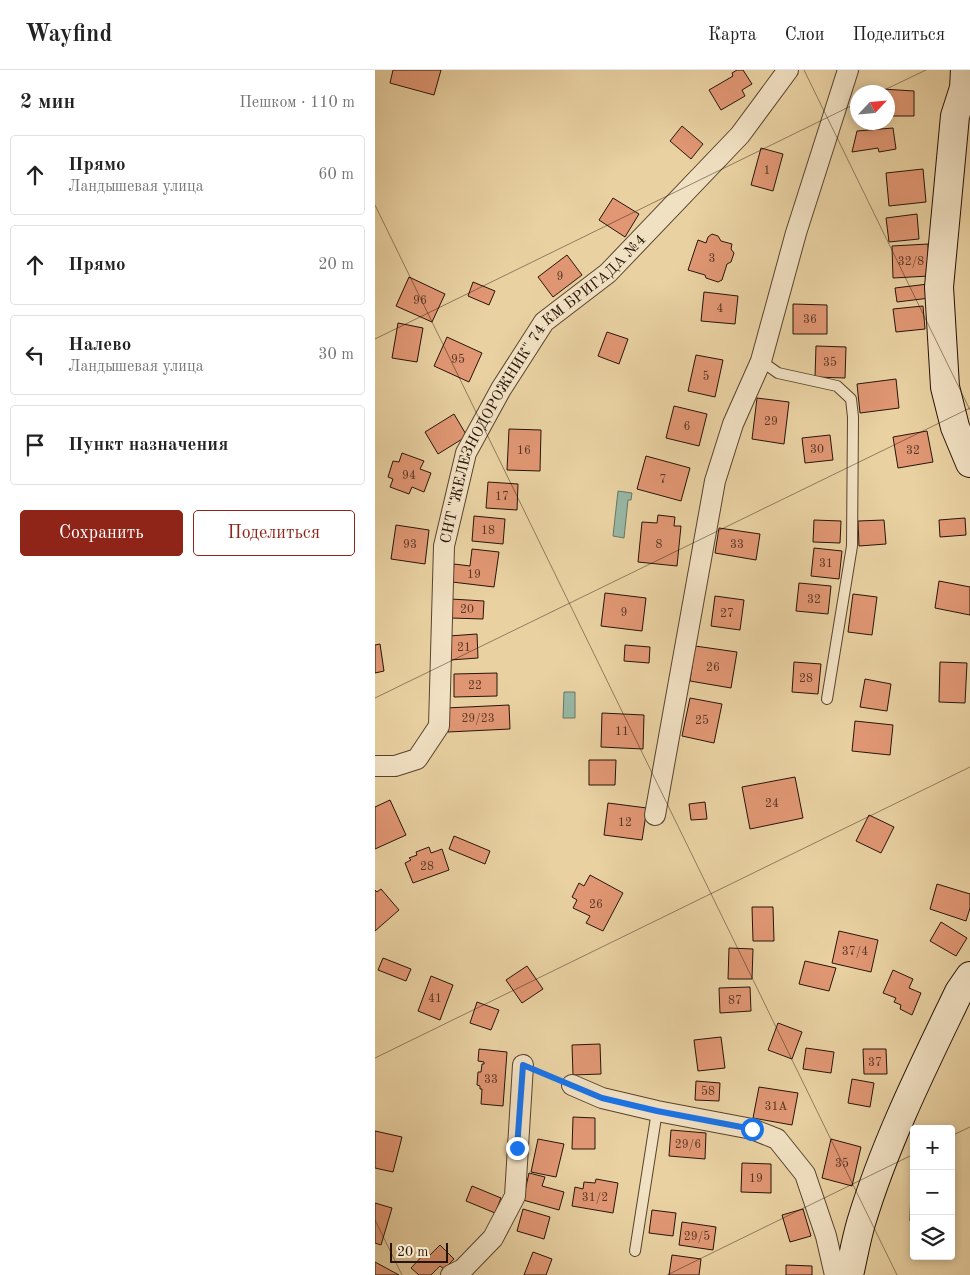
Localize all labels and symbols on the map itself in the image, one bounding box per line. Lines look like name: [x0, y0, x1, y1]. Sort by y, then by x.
north arrow: [850, 85, 895, 130]
house number: 1: [764, 165, 770, 177]
street label: СНТ "ЖЕЛЕЗНОДОРОЖНИК" 74 КМ БРИГАДА №4: [439, 232, 649, 545]
house number: 3: [709, 253, 715, 265]
house number: 32/8: [898, 256, 924, 268]
house number: 9: [557, 271, 563, 283]
house number: 96: [413, 295, 427, 307]
house number: 4: [717, 303, 724, 315]
house number: 36: [803, 314, 817, 326]
house number: 95: [451, 353, 465, 366]
house number: 35: [823, 356, 837, 369]
house number: 5: [703, 370, 710, 383]
house number: 29: [764, 416, 778, 428]
house number: 6: [684, 421, 691, 433]
house number: 30: [810, 444, 824, 456]
house number: 16: [517, 445, 531, 457]
house number: 32: [906, 445, 920, 457]
house number: 94: [402, 470, 416, 482]
house number: 7: [660, 474, 666, 486]
house number: 17: [495, 491, 509, 503]
house number: 18: [481, 525, 495, 537]
house number: 93: [403, 539, 417, 551]
house number: 8: [656, 539, 663, 551]
house number: 33: [730, 539, 744, 551]
house number: 31: [819, 558, 833, 570]
house number: 19: [467, 569, 481, 581]
house number: 32: [807, 594, 821, 606]
house number: 20: [460, 604, 474, 616]
house number: 9: [621, 607, 627, 619]
house number: 27: [720, 608, 734, 620]
house number: 21: [457, 642, 471, 654]
house number: 26: [706, 662, 720, 674]
house number: 28: [799, 673, 813, 685]
house number: 22: [468, 680, 482, 692]
house number: 29/23: [461, 713, 495, 725]
house number: 25: [695, 714, 709, 727]
house number: 11: [615, 726, 629, 738]
house number: 24: [765, 798, 779, 810]
house number: 12: [618, 817, 632, 829]
house number: 28: [420, 861, 434, 873]
house number: 26: [589, 899, 603, 911]
house number: 37/4: [842, 946, 868, 958]
house number: 41: [428, 993, 442, 1005]
house number: 87: [728, 995, 742, 1007]
house number: 37: [868, 1057, 882, 1069]
house number: 33: [484, 1074, 498, 1086]
house number: 58: [701, 1085, 715, 1098]
house number: 31А: [764, 1101, 788, 1113]
route start: [741, 1118, 764, 1141]
route end: [506, 1137, 529, 1160]
house number: 29/6: [675, 1139, 701, 1151]
house number: 35: [835, 1157, 849, 1170]
house number: 19: [749, 1173, 763, 1185]
house number: 31/2: [582, 1192, 608, 1204]
house number: 29/5: [684, 1230, 710, 1243]
scale bar: [390, 1240, 447, 1263]

